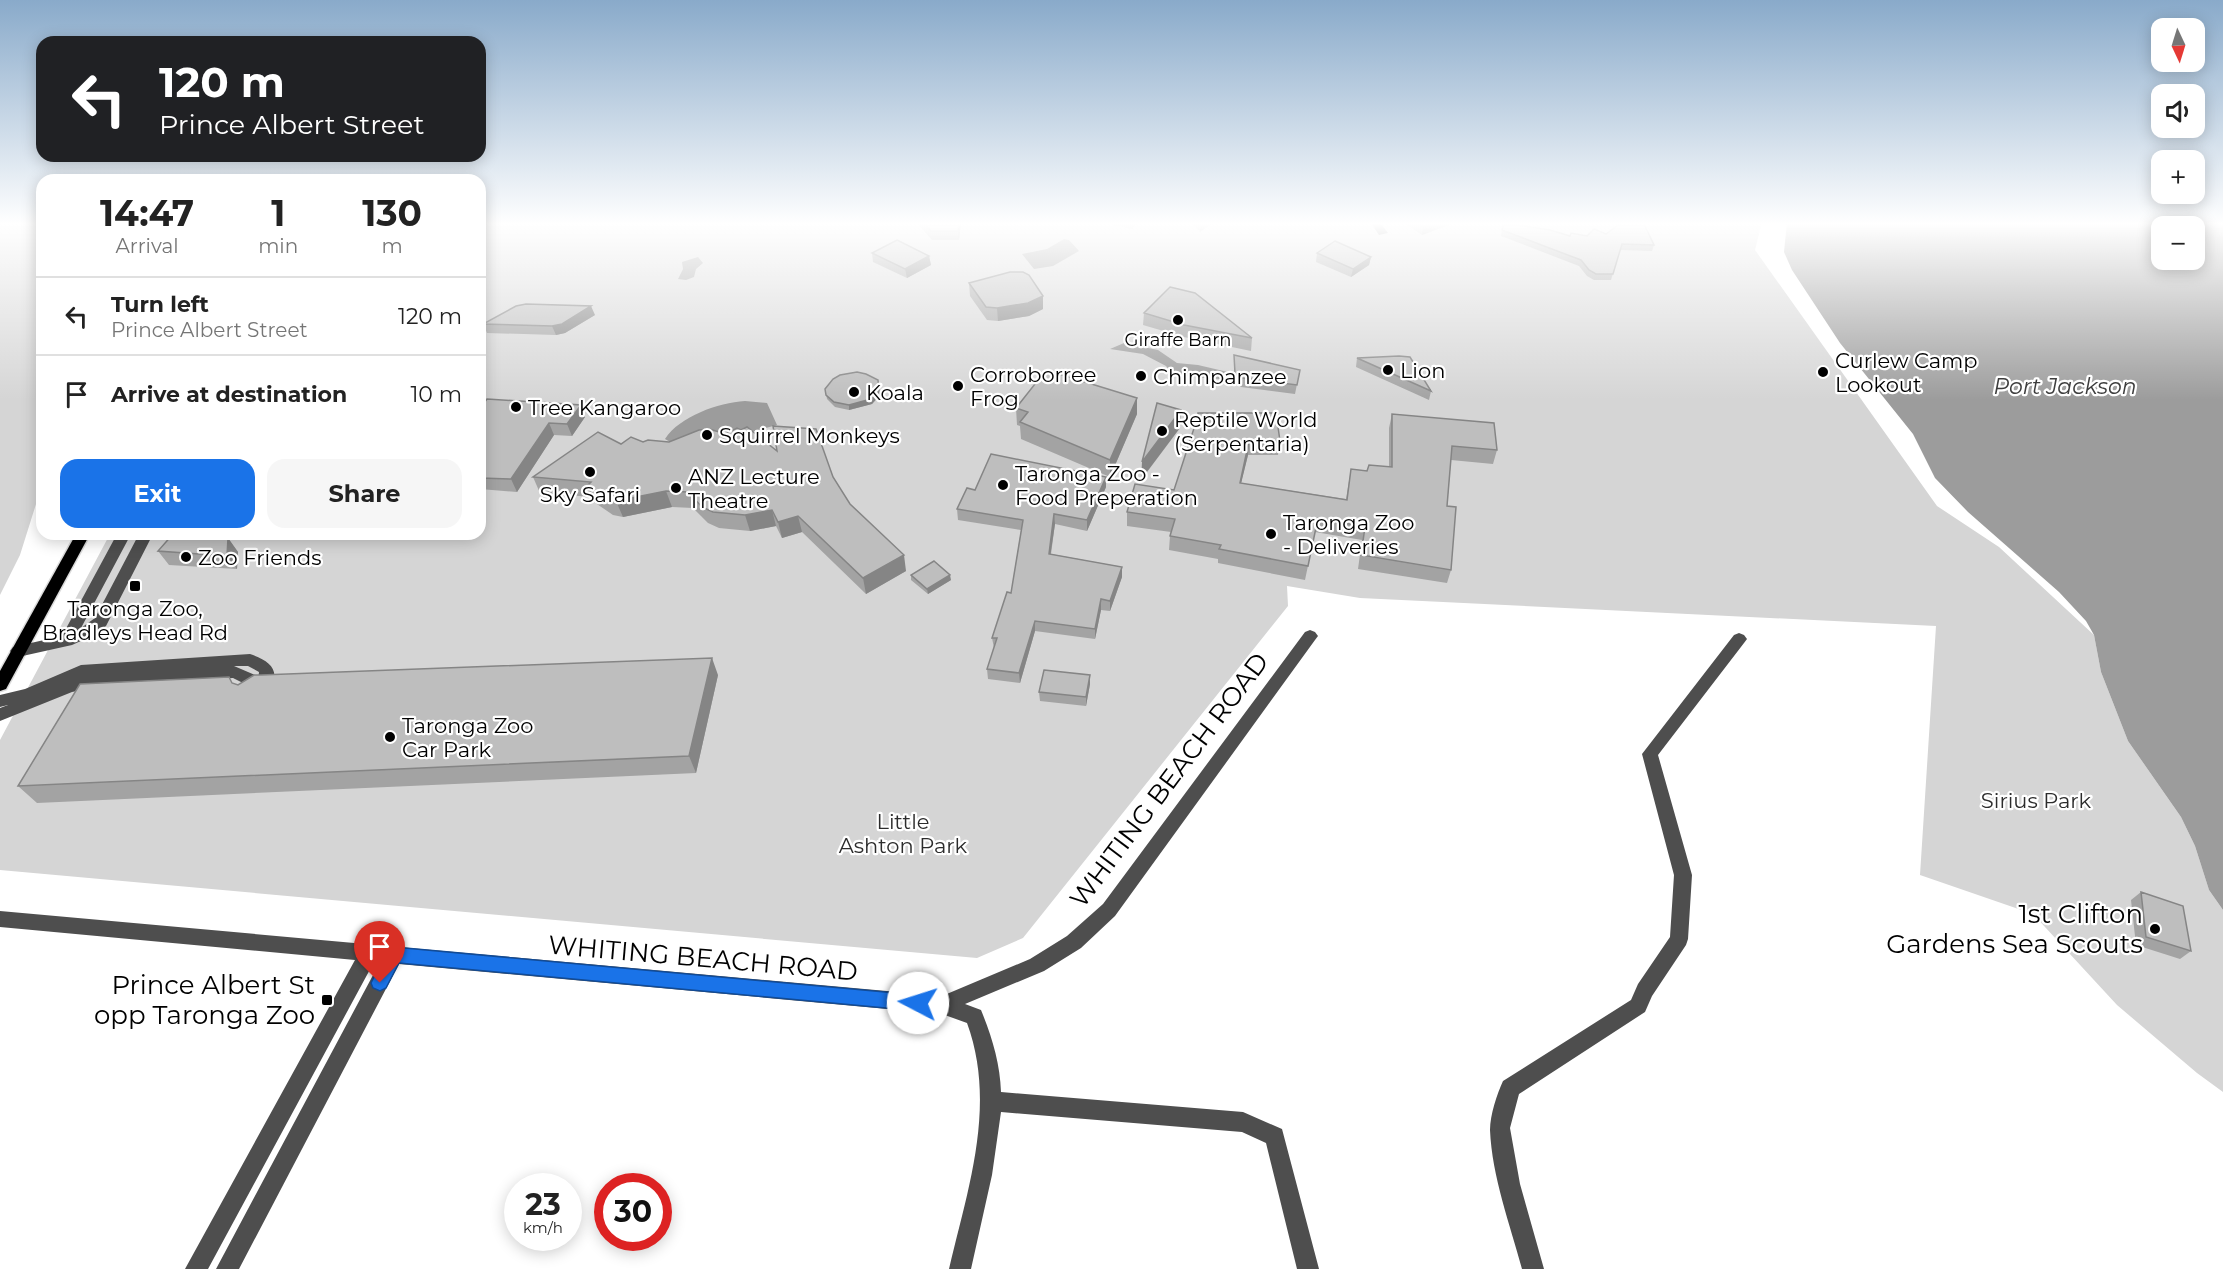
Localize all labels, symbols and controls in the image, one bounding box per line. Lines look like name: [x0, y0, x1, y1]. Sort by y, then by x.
north arrow: [2151, 18, 2205, 72]
map controls: [2151, 18, 2205, 270]
text: 120 m: [159, 56, 285, 108]
icon: left: [60, 60, 138, 138]
button: sound: [2151, 84, 2205, 138]
text: Prince Albert Street: [159, 108, 424, 141]
button: +: [2151, 150, 2205, 204]
text: 14:47: [100, 191, 194, 235]
text: 1: [271, 191, 285, 235]
text: 130: [362, 191, 422, 235]
button: −: [2151, 216, 2205, 270]
text: Arrival: [116, 234, 179, 258]
text: min: [258, 234, 298, 258]
text: m: [381, 234, 403, 258]
text: Turn left: [111, 291, 209, 318]
icon: left: [60, 300, 93, 333]
text: 120 m: [398, 303, 462, 330]
marker: Giraffe Barn: [1171, 313, 1185, 327]
text: Prince Albert Street: [111, 318, 308, 342]
place label: Giraffe Barn: [1125, 329, 1231, 351]
place label: Curlew Camp Lookout: [1835, 348, 1978, 397]
place label: Lion: [1400, 358, 1445, 383]
place label: Corroborree Frog: [970, 362, 1096, 411]
marker: Lion: [1381, 363, 1395, 377]
place label: Chimpanzee: [1153, 364, 1287, 389]
marker: Curlew Camp Lookout: [1816, 365, 1830, 379]
marker: Chimpanzee: [1134, 369, 1148, 383]
water label: Port Jackson: [1993, 373, 2137, 400]
icon: arrive: [60, 378, 93, 411]
marker: Corroborree Frog: [951, 379, 965, 393]
place label: Koala: [866, 380, 924, 405]
text: Arrive at destination: [111, 381, 347, 408]
text: 10 m: [410, 381, 462, 408]
marker: Koala: [847, 385, 861, 399]
place label: Tree Kangaroo: [528, 395, 681, 420]
marker: Tree Kangaroo: [509, 400, 523, 414]
place label: Reptile World (Serpentaria): [1174, 407, 1318, 456]
place label: Squirrel Monkeys: [719, 423, 900, 448]
marker: Reptile World (Serpentaria): [1155, 424, 1169, 438]
marker: Squirrel Monkeys: [700, 428, 714, 442]
button: Exit: [60, 459, 255, 528]
button: Share: [267, 459, 462, 528]
place label: Taronga Zoo - Food Preperation: [1015, 461, 1198, 510]
place label: ANZ Lecture Theatre: [688, 464, 820, 513]
marker: Sky Safari: [583, 465, 597, 479]
marker: Taronga Zoo - Food Preperation: [996, 478, 1010, 492]
marker: ANZ Lecture Theatre: [669, 481, 683, 495]
place label: Sky Safari: [540, 482, 640, 507]
place label: Taronga Zoo - Deliveries: [1283, 510, 1414, 559]
marker: Taronga Zoo - Deliveries: [1264, 527, 1278, 541]
place label: Zoo Friends: [198, 545, 322, 570]
marker: Zoo Friends: [179, 550, 193, 564]
marker: Taronga Zoo, Bradleys Head Rd: [128, 579, 142, 593]
place label: Taronga Zoo, Bradleys Head Rd: [42, 596, 228, 645]
street label: WHITING BEACH ROAD: [1063, 646, 1275, 914]
place label: Taronga Zoo Car Park: [402, 713, 533, 762]
marker: Taronga Zoo Car Park: [383, 730, 397, 744]
park label: Sirius Park: [1981, 788, 2092, 813]
park label: Little Ashton Park: [839, 809, 968, 858]
place label: 1st Clifton Gardens Sea Scouts: [1886, 898, 2143, 960]
pin: [354, 921, 405, 983]
marker: 1st Clifton Gardens Sea Scouts: [2148, 922, 2162, 936]
street label: WHITING BEACH ROAD: [547, 929, 859, 987]
icon: arrive: [363, 930, 396, 963]
place label: Prince Albert St opp Taronga Zoo: [94, 969, 315, 1031]
position arrow: [886, 971, 950, 1035]
marker: Prince Albert St opp Taronga Zoo: [320, 993, 334, 1007]
speed limit sign: 30: [594, 1173, 672, 1251]
text: 23: [525, 1186, 561, 1223]
text: km/h: [523, 1218, 563, 1237]

